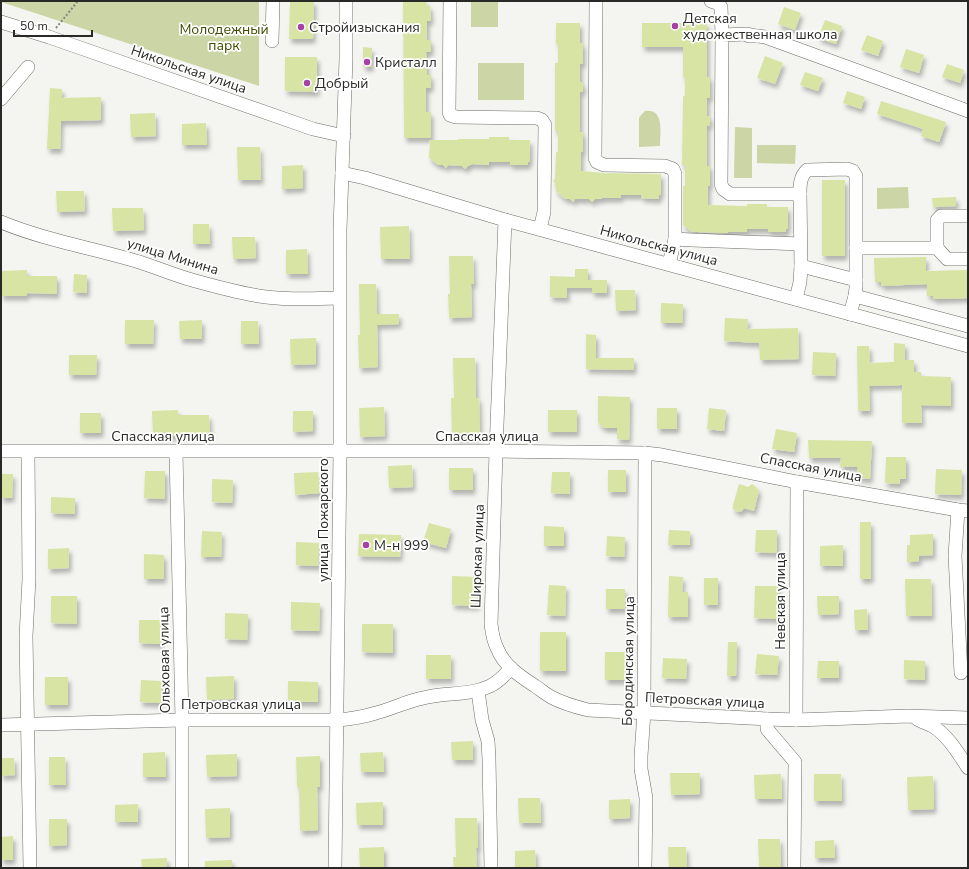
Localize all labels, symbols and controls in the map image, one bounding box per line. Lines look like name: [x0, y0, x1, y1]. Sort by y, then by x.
place label: Детская художественная школа: [683, 9, 837, 44]
scale bar: [14, 12, 92, 38]
text: 50 m: [20, 18, 48, 34]
place label: Стройизыскания: [309, 18, 420, 37]
park label: Молодежный парк: [179, 20, 269, 55]
marker: Детская художественная школа: [670, 21, 680, 31]
marker: Стройизыскания: [296, 22, 306, 32]
street label: Никольская улица: [128, 41, 249, 98]
place label: Кристалл: [375, 53, 437, 72]
marker: Кристалл: [362, 57, 372, 67]
place label: Добрый: [315, 74, 368, 93]
marker: Добрый: [302, 78, 312, 88]
street label: Никольская улица: [598, 221, 720, 270]
street label: улица Минина: [125, 234, 221, 279]
street label: Спасская улица: [111, 427, 215, 446]
street label: Спасская улица: [435, 427, 539, 446]
street label: Спасская улица: [758, 448, 864, 487]
street label: улица Пожарского: [314, 458, 333, 582]
street label: Широкая улица: [466, 504, 489, 608]
place label: М-н 999: [374, 536, 429, 555]
marker: М-н 999: [361, 540, 371, 550]
street label: Невская улица: [771, 552, 790, 650]
street label: Бородинская улица: [618, 596, 639, 726]
street label: Ольховая улица: [154, 606, 175, 714]
street label: Петровская улица: [645, 688, 765, 713]
street label: Петровская улица: [181, 695, 301, 714]

